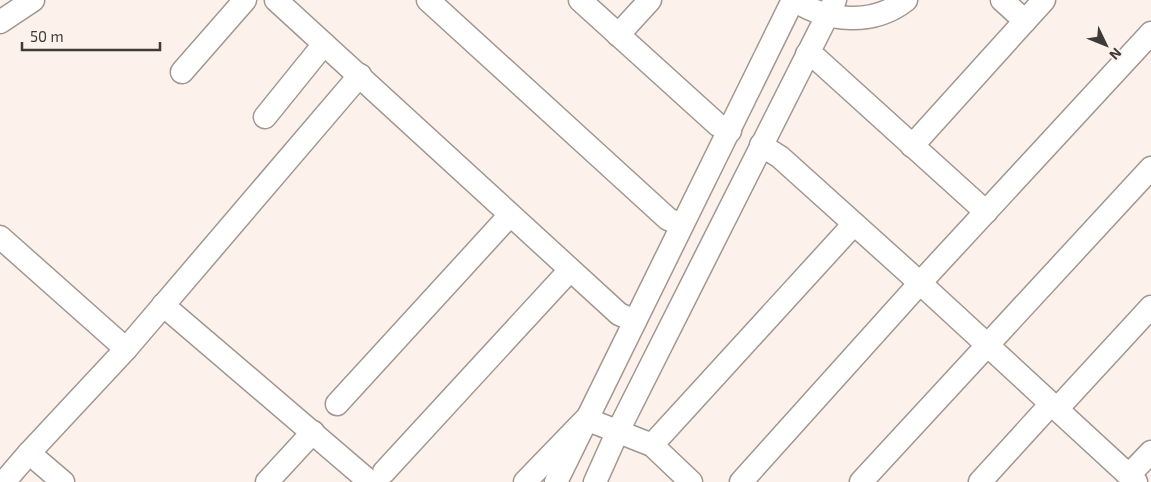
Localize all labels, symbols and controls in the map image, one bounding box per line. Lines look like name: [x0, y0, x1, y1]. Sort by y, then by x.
scale bar: [22, 20, 160, 52]
north arrow: [1081, 20, 1131, 70]
text: 50 m: [30, 27, 64, 45]
text: N: [1106, 45, 1126, 64]

